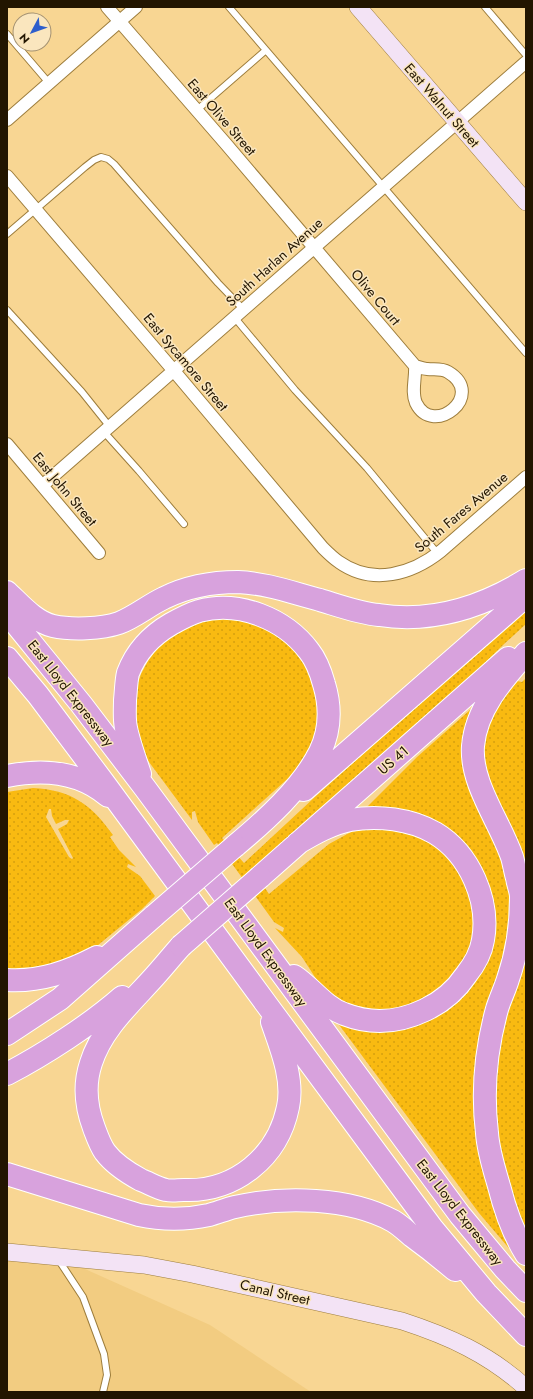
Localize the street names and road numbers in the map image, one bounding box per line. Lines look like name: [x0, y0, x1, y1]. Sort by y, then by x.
street label: East Walnut Street: [400, 59, 485, 152]
street label: East Olive Street: [183, 74, 262, 160]
street label: South Harlan Avenue: [221, 213, 327, 311]
street label: Olive Court: [346, 265, 406, 330]
street label: East Sycamore Street: [139, 309, 233, 416]
street label: East John Street: [28, 448, 102, 531]
street label: South Fares Avenue: [410, 467, 512, 557]
street label: East Lloyd Expressway: [23, 636, 119, 751]
street label: US 41: [373, 741, 413, 779]
street label: East Lloyd Expressway: [220, 894, 313, 1011]
street label: East Lloyd Expressway: [412, 1155, 508, 1270]
street label: Canal Street: [238, 1274, 313, 1310]

